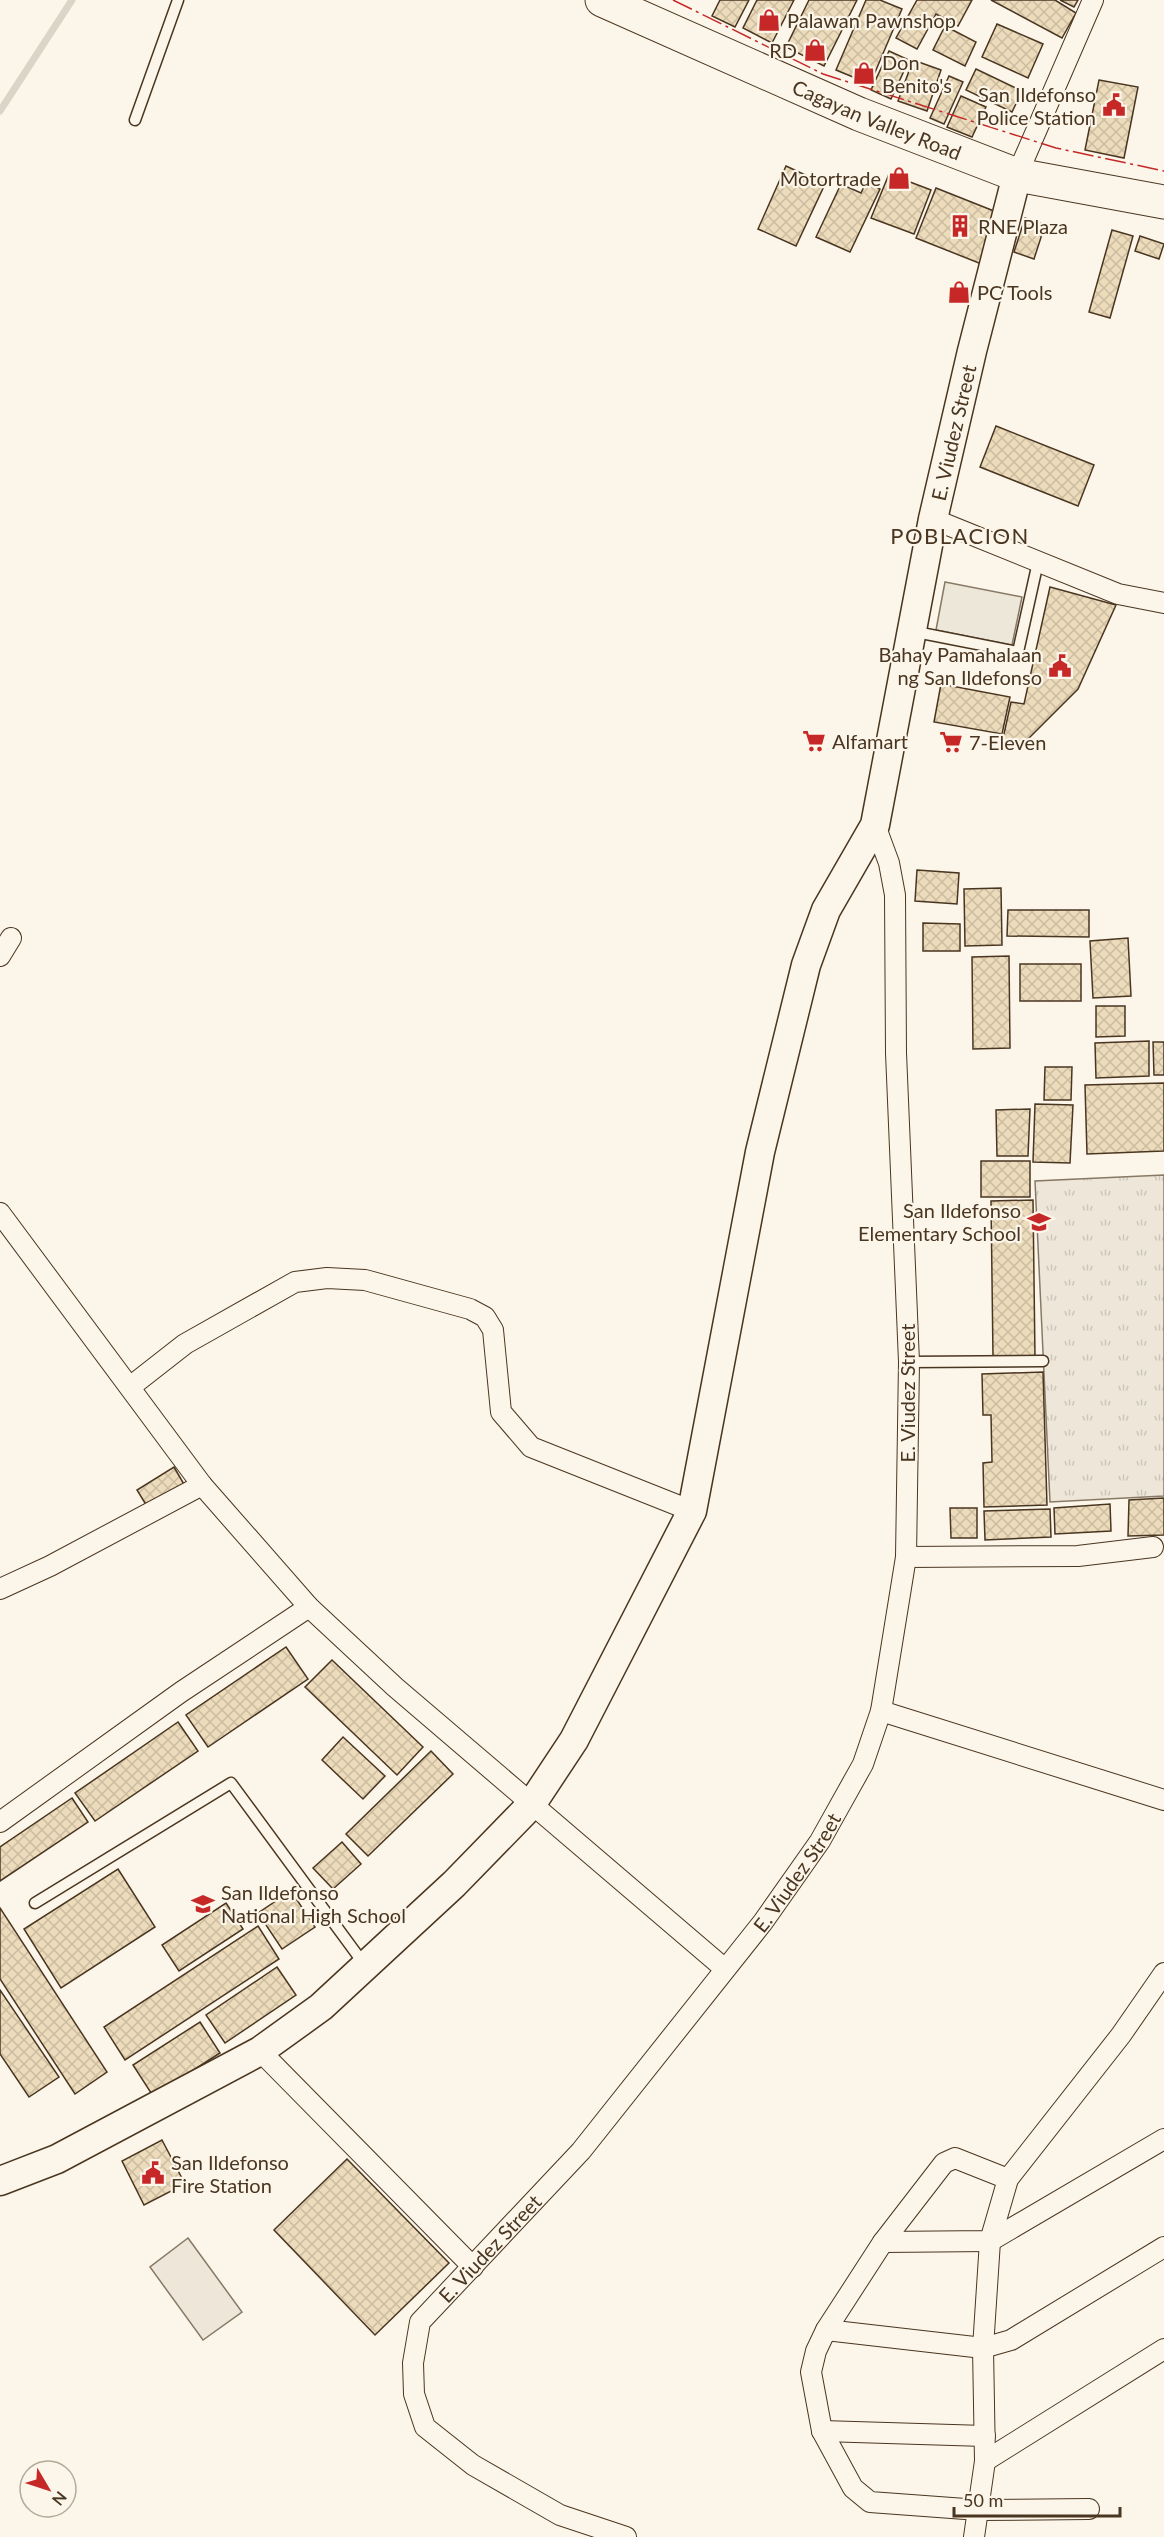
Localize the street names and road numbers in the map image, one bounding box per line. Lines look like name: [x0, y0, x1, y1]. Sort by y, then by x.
street label: Cagayan Valley Road: [789, 74, 965, 164]
street label: E. Viudez Street: [926, 362, 980, 503]
street label: E. Viudez Street: [895, 1324, 919, 1462]
street label: E. Viudez Street: [748, 1809, 845, 1937]
street label: E. Viudez Street: [433, 2189, 546, 2307]

